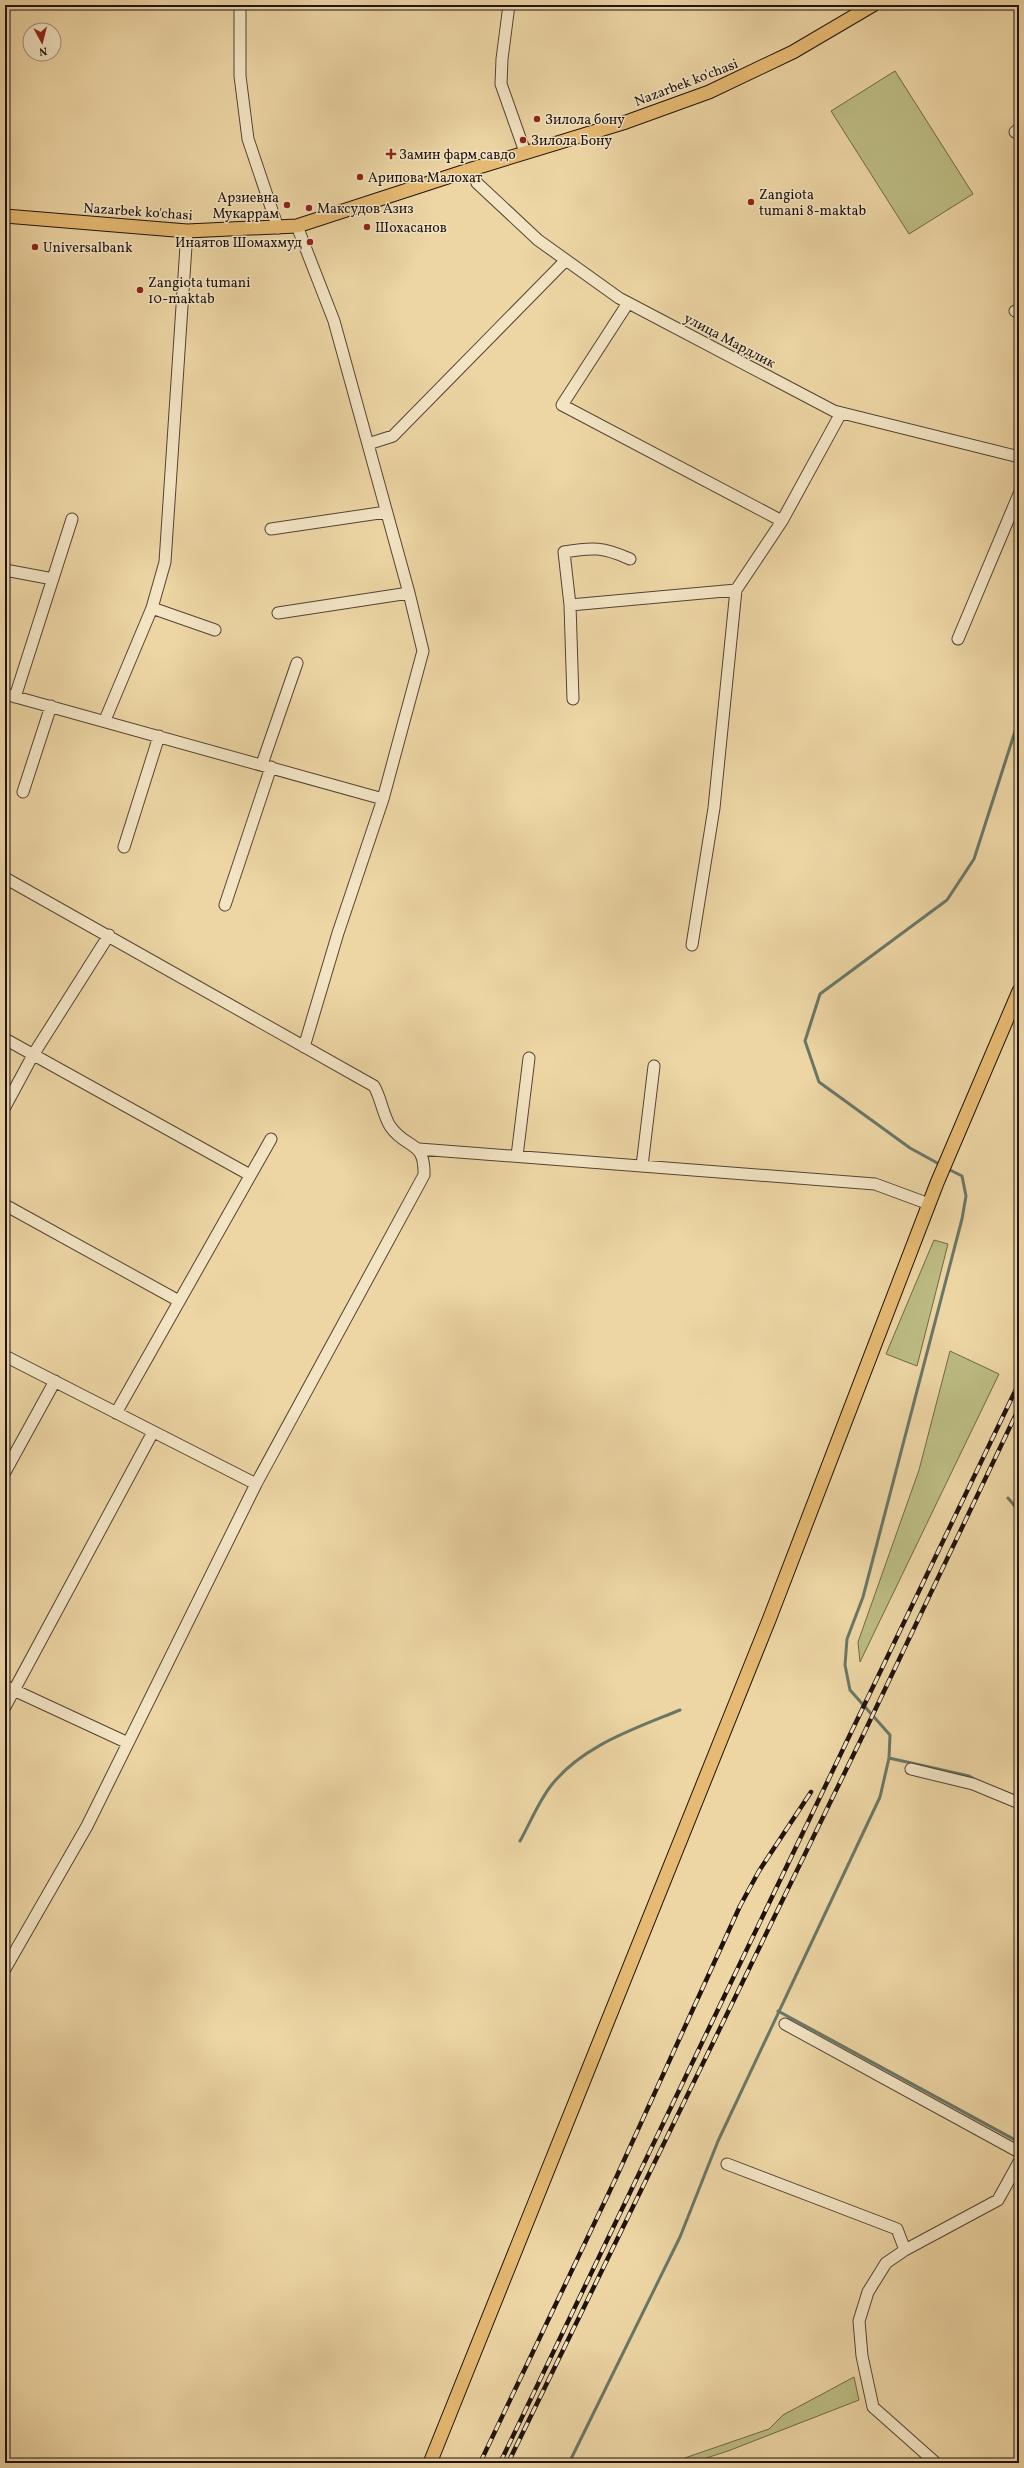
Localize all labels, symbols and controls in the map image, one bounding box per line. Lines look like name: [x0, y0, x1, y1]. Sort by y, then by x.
north arrow: [22, 22, 62, 62]
text: N: [38, 43, 48, 58]
street label: Nazarbek ko'chasi: [632, 55, 741, 112]
place label: Зилола бону: [545, 111, 625, 130]
marker: Зилола бону: [532, 114, 542, 124]
place label: Зилола Бону: [531, 132, 612, 151]
marker: Зилола Бону: [518, 135, 528, 145]
place label: Замин фарм савдо: [399, 146, 516, 165]
marker: Замин фарм савдо: [386, 149, 396, 159]
place label: Арипова Малохат: [368, 169, 482, 188]
marker: Арипова Малохат: [355, 172, 365, 182]
place label: Zangiota tumani 8-maktab: [759, 186, 866, 221]
place label: Арзиевна Мукаррам: [212, 189, 279, 224]
marker: Zangiota tumani 8-maktab: [746, 197, 756, 207]
street label: Nazarbek ko'chasi: [82, 199, 193, 226]
marker: Арзиевна Мукаррам: [282, 200, 292, 210]
place label: Максудов Азиз: [317, 200, 413, 219]
marker: Максудов Азиз: [304, 203, 314, 213]
place label: Шохасанов: [375, 219, 447, 238]
marker: Шохасанов: [362, 222, 372, 232]
place label: Инаятов Шомахмуд: [175, 234, 302, 253]
marker: Инаятов Шомахмуд: [305, 237, 315, 247]
place label: Universalbank: [43, 239, 133, 258]
marker: Universalbank: [30, 242, 40, 252]
place label: Zangiota tumani 10-maktab: [148, 274, 250, 309]
marker: Zangiota tumani 10-maktab: [135, 285, 145, 295]
street label: улица Мардлик: [680, 309, 779, 374]

